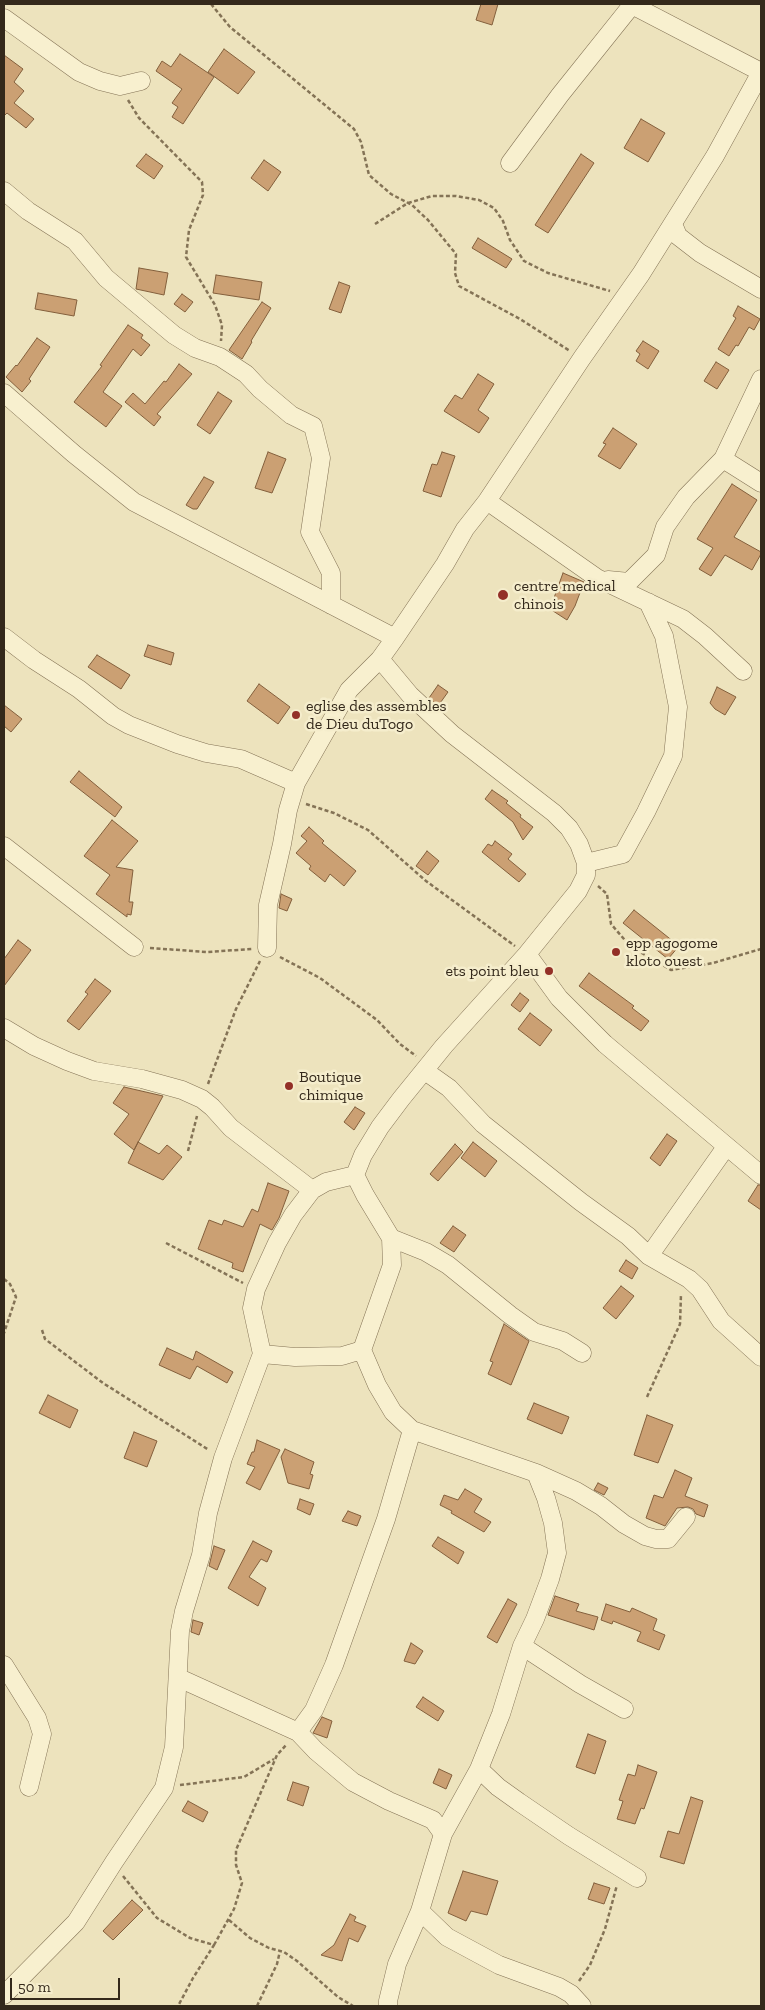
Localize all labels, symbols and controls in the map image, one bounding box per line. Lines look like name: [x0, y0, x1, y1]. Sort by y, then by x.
place label: centre medical chinois: [514, 576, 616, 614]
marker: centre medical chinois: [496, 588, 510, 602]
place label: eglise des assembles de Dieu duTogo: [306, 696, 447, 734]
marker: eglise des assembles de Dieu duTogo: [290, 709, 302, 721]
place label: epp agogome kloto ouest: [626, 933, 718, 971]
marker: epp agogome kloto ouest: [610, 946, 622, 958]
place label: ets point bleu: [445, 961, 539, 981]
marker: ets point bleu: [543, 965, 555, 977]
place label: Boutique chimique: [299, 1067, 363, 1105]
marker: Boutique chimique: [283, 1080, 295, 1092]
scale bar: [12, 1968, 122, 2000]
text: 50 m: [18, 1978, 51, 1996]

